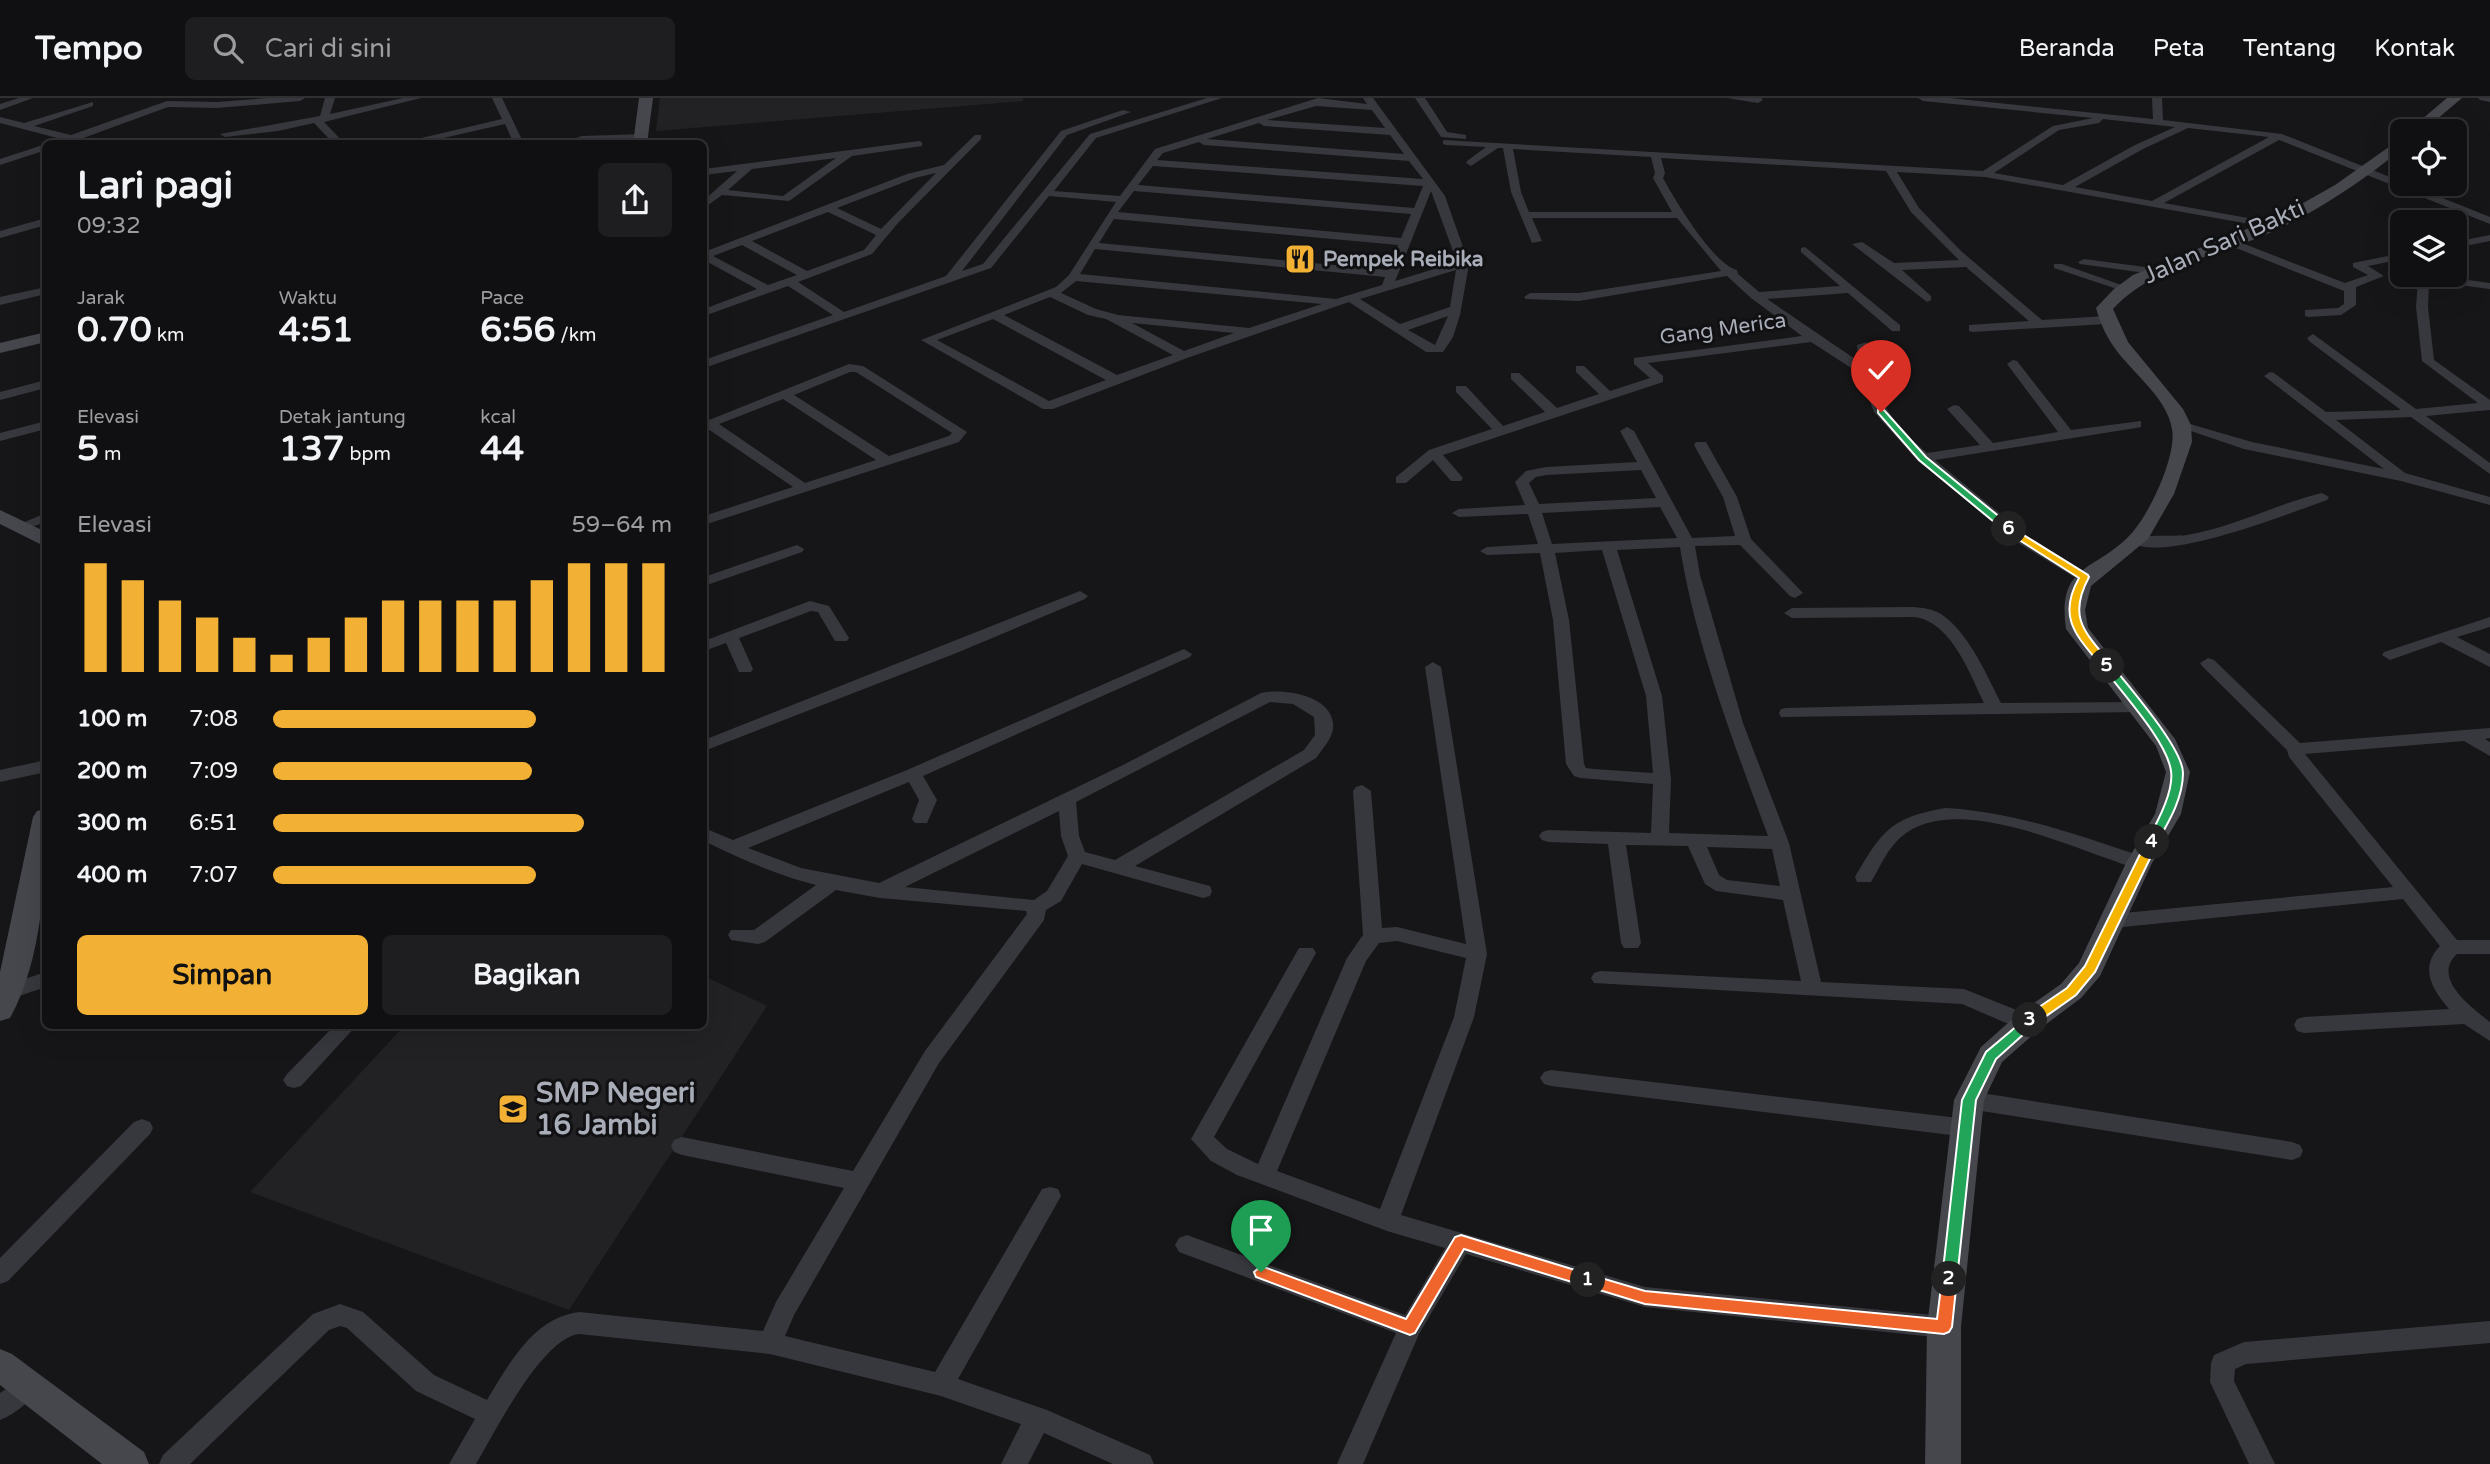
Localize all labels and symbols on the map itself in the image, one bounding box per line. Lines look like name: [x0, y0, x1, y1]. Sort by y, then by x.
street label: Jalan Sari Bakti: [2139, 194, 2309, 290]
restaurant icon: Pempek Reibika: [1283, 242, 1317, 276]
place label: Pempek Reibika: [1323, 247, 1484, 272]
street label: Gang Merica: [1658, 308, 1788, 350]
pin: [1851, 340, 1911, 412]
pin: 6: [1992, 512, 2026, 546]
pin: 5: [2090, 648, 2124, 684]
pin: 4: [2134, 824, 2170, 860]
pin: 3: [2012, 1002, 2048, 1038]
place label: SMP Negeri 16 Jambi: [536, 1076, 696, 1142]
school or university icon: SMP Negeri 16 Jambi: [496, 1092, 530, 1126]
pin: [1231, 1200, 1291, 1272]
pin: 1: [1570, 1262, 1606, 1298]
pin: 2: [1932, 1262, 1966, 1296]

